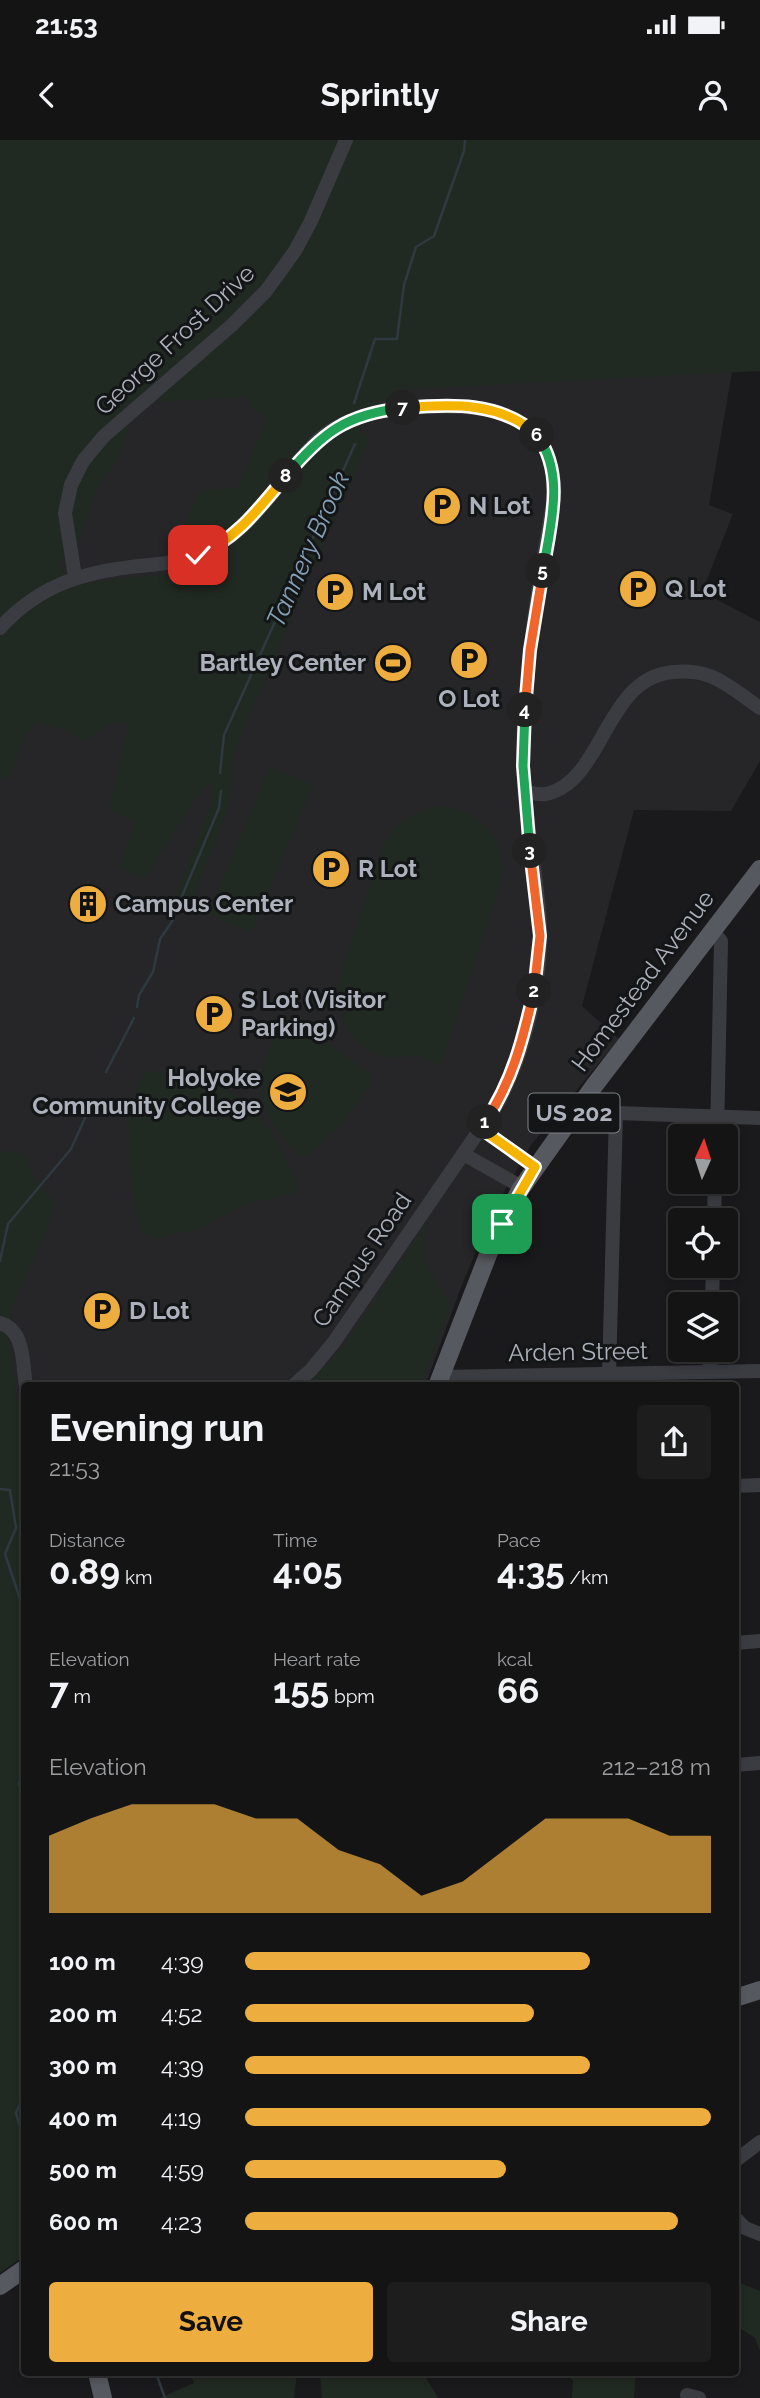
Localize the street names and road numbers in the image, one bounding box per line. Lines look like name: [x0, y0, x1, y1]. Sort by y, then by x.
street label: George Frost Drive: [89, 258, 260, 421]
street label: Homestead Avenue: [565, 885, 720, 1077]
road number: US 202: [528, 1094, 620, 1132]
street label: Campus Road: [306, 1187, 417, 1332]
street label: Arden Street: [508, 1336, 648, 1367]

